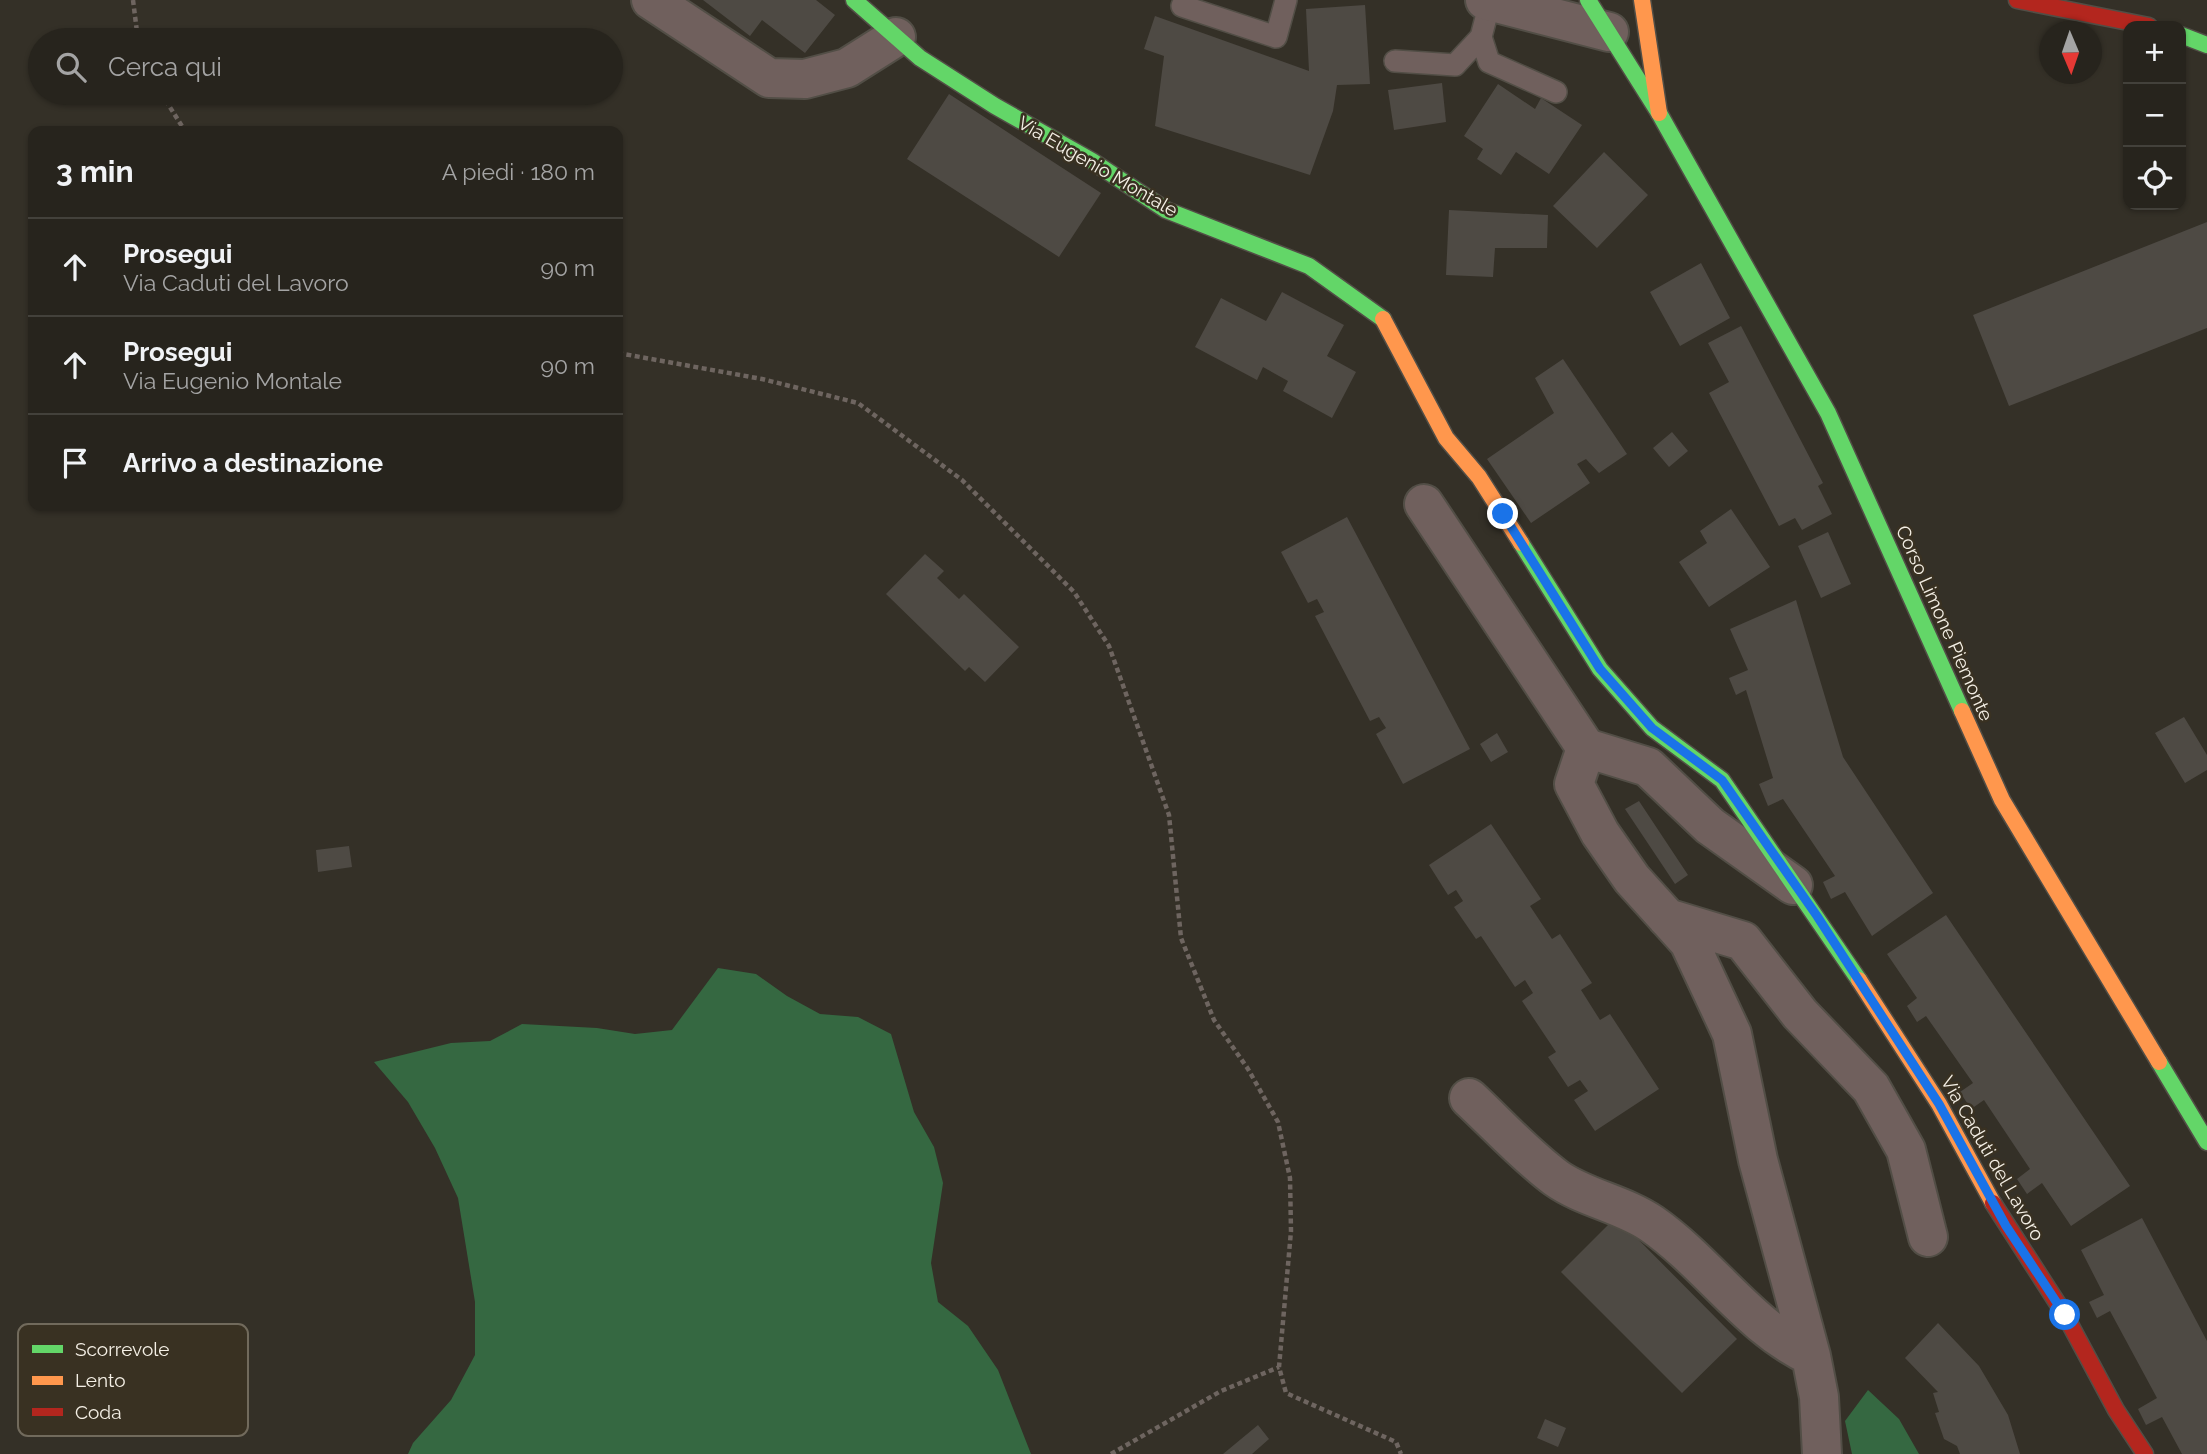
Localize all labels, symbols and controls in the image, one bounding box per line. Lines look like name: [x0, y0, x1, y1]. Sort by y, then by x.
north arrow: [2039, 21, 2102, 84]
map controls: [2123, 21, 2186, 210]
button: +: [2123, 21, 2186, 84]
search box: [28, 28, 623, 105]
icon: search: [52, 48, 90, 86]
text: Cerca qui: [108, 52, 222, 82]
button: −: [2123, 84, 2186, 147]
street label: Via Eugenio Montale: [1014, 111, 1182, 221]
button: locate: [2123, 147, 2186, 210]
text: 3 min: [56, 154, 134, 189]
text: A piedi · 180 m: [442, 158, 595, 185]
text: Prosegui: [123, 239, 232, 269]
icon: ahead: [56, 248, 94, 286]
text: 90 m: [540, 254, 595, 281]
text: Via Caduti del Lavoro: [123, 269, 349, 296]
text: Prosegui: [123, 337, 232, 367]
icon: ahead: [56, 346, 94, 384]
text: 90 m: [540, 352, 595, 379]
text: Via Eugenio Montale: [123, 367, 342, 394]
icon: arrive: [56, 444, 94, 482]
text: Arrivo a destinazione: [123, 448, 383, 478]
route end: [1487, 498, 1518, 529]
street label: Corso Limone Piemonte: [1892, 522, 1998, 724]
street label: Via Caduti del Lavoro: [1937, 1072, 2049, 1244]
route start: [2049, 1299, 2080, 1330]
legend: [18, 1324, 248, 1436]
text: Scorrevole: [75, 1338, 170, 1360]
text: Lento: [75, 1369, 126, 1391]
text: Coda: [75, 1401, 122, 1423]

